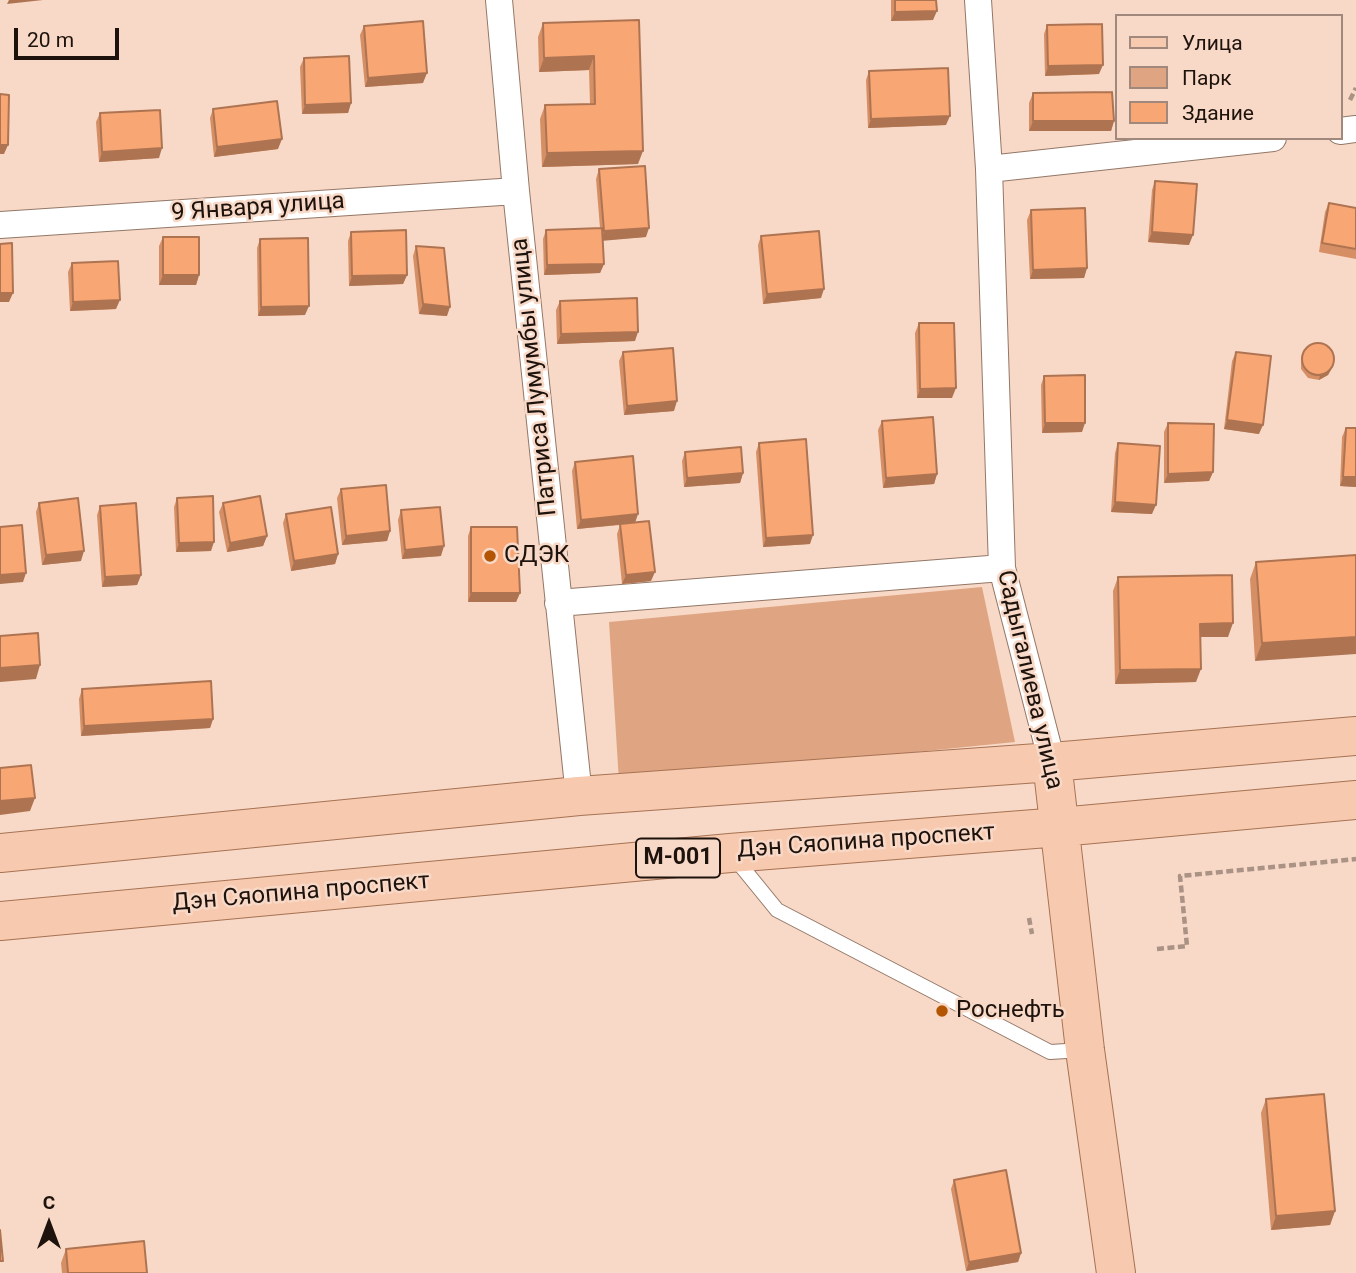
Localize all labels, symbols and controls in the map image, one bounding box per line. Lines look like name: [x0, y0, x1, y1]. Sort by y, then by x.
scale bar: [18, 14, 122, 58]
legend: [1114, 14, 1342, 140]
text: 20 m: [27, 28, 74, 52]
text: Улица: [1182, 31, 1243, 55]
text: Парк: [1182, 66, 1232, 90]
text: Здание: [1182, 101, 1254, 125]
street label: 9 Января улица: [170, 188, 346, 228]
street label: Патриса Лумумбы улица: [506, 237, 564, 517]
place label: СДЭК: [504, 542, 569, 570]
marker: СДЭК: [482, 548, 498, 564]
street label: Садыгалиева улица: [990, 568, 1068, 792]
street label: Дэн Сяопина проспект: [736, 819, 996, 865]
road number: M-001: [636, 838, 720, 878]
street label: Дэн Сяопина проспект: [171, 867, 431, 919]
place label: Роснефть: [956, 997, 1065, 1025]
marker: Роснефть: [934, 1003, 950, 1019]
north arrow: [14, 1189, 84, 1259]
text: С: [43, 1191, 55, 1214]

